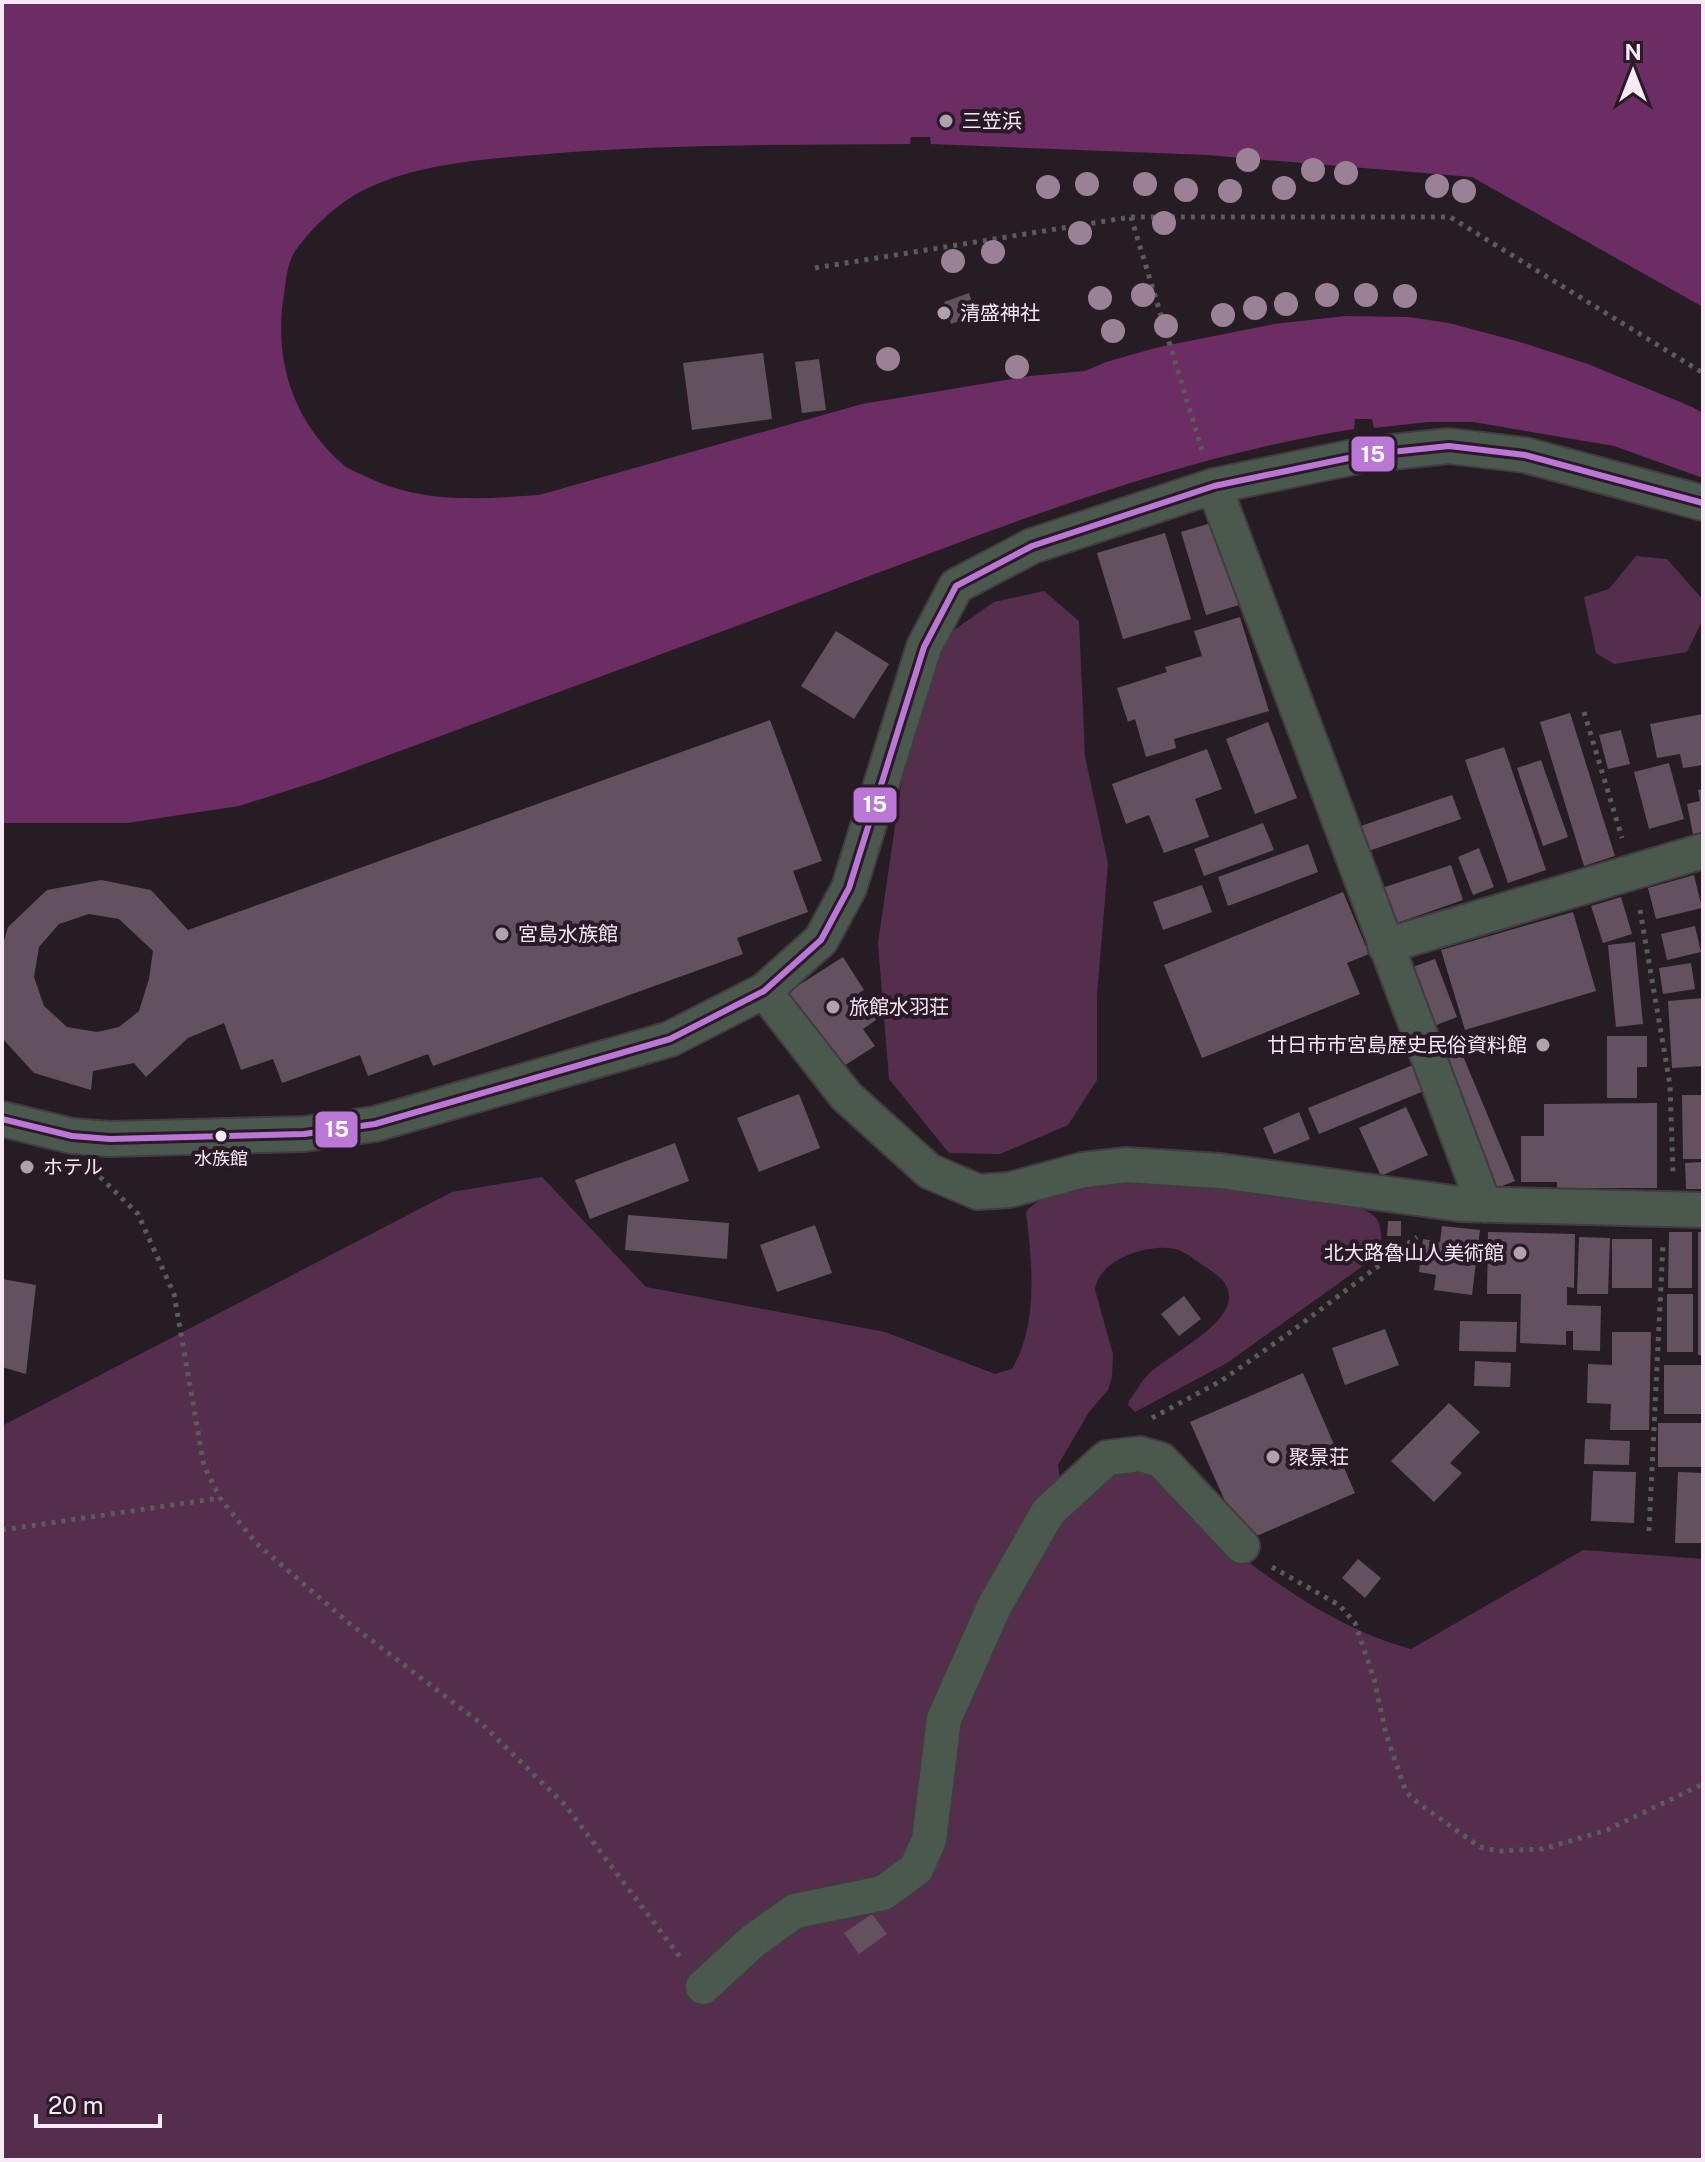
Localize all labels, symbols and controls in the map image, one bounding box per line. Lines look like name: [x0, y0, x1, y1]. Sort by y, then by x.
north arrow: [1593, 32, 1673, 112]
text: N: [1624, 39, 1642, 65]
place label: 三笠浜: [962, 109, 1022, 133]
marker: 三笠浜: [937, 112, 955, 130]
place label: 清盛神社: [960, 301, 1040, 325]
marker: 清盛神社: [935, 304, 953, 322]
line badge: 15: [1350, 435, 1396, 473]
text: 15: [1361, 441, 1385, 467]
line badge: 15: [852, 786, 898, 824]
text: 15: [863, 791, 887, 817]
place label: 宮島水族館: [518, 922, 618, 946]
marker: 宮島水族館: [493, 925, 511, 943]
place label: 旅館水羽荘: [849, 995, 949, 1019]
marker: 旅館水羽荘: [824, 998, 842, 1016]
place label: 廿日市市宮島歴史民俗資料館: [1267, 1033, 1527, 1057]
marker: 廿日市市宮島歴史民俗資料館: [1534, 1036, 1552, 1054]
line badge: 15: [314, 1110, 359, 1149]
text: 15: [325, 1116, 349, 1142]
marker: 水族館: [213, 1128, 229, 1144]
place label: 水族館: [194, 1148, 248, 1169]
place label: ホテル: [43, 1155, 103, 1179]
marker: ホテル: [18, 1158, 36, 1176]
place label: 北大路魯山人美術館: [1324, 1241, 1504, 1265]
marker: 北大路魯山人美術館: [1511, 1244, 1529, 1262]
place label: 聚景荘: [1289, 1445, 1349, 1469]
marker: 聚景荘: [1264, 1448, 1282, 1466]
scale bar: [36, 2078, 160, 2128]
text: 20 m: [48, 2091, 104, 2119]

